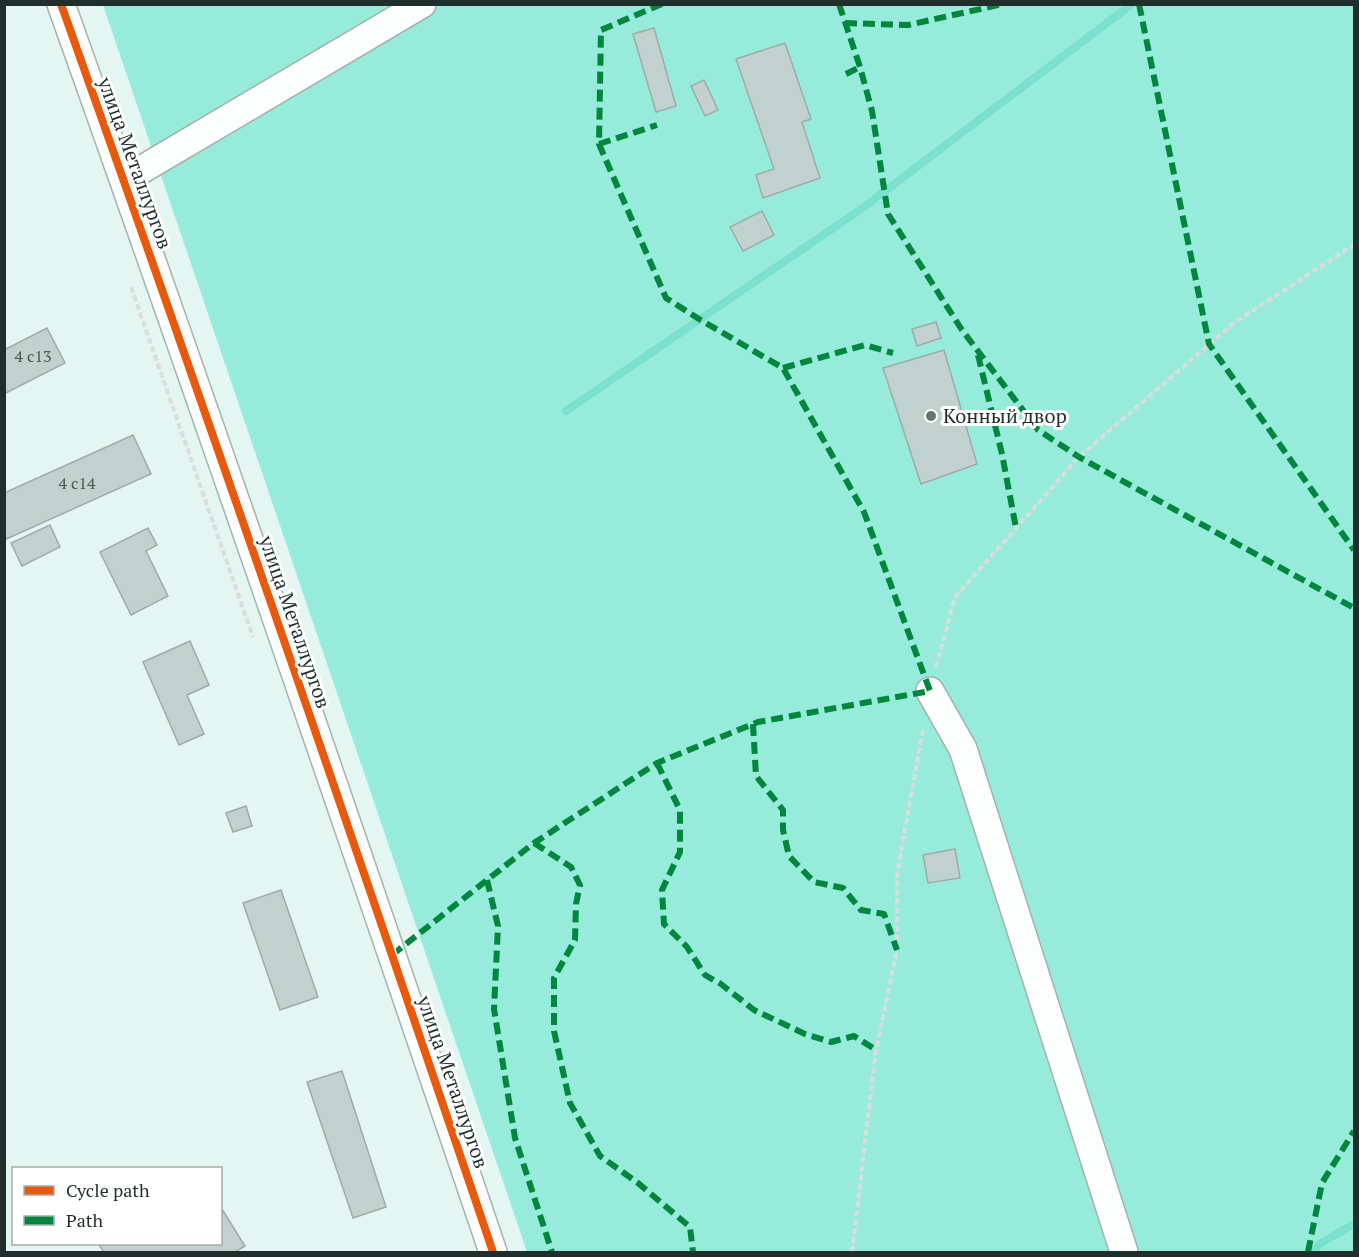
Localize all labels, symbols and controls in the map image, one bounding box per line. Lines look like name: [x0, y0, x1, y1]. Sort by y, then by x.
street label: улица Металлургов: [92, 72, 179, 252]
house number: 4 с13: [15, 345, 51, 367]
place label: Конный двор: [943, 402, 1067, 429]
marker: Конный двор: [924, 409, 938, 423]
house number: 4 с14: [59, 472, 96, 494]
street label: улица Металлургов: [253, 531, 338, 712]
street label: улица Металлургов: [411, 991, 496, 1172]
legend: [12, 1167, 222, 1245]
text: Cycle path: [66, 1178, 150, 1202]
text: Path: [66, 1208, 103, 1232]

